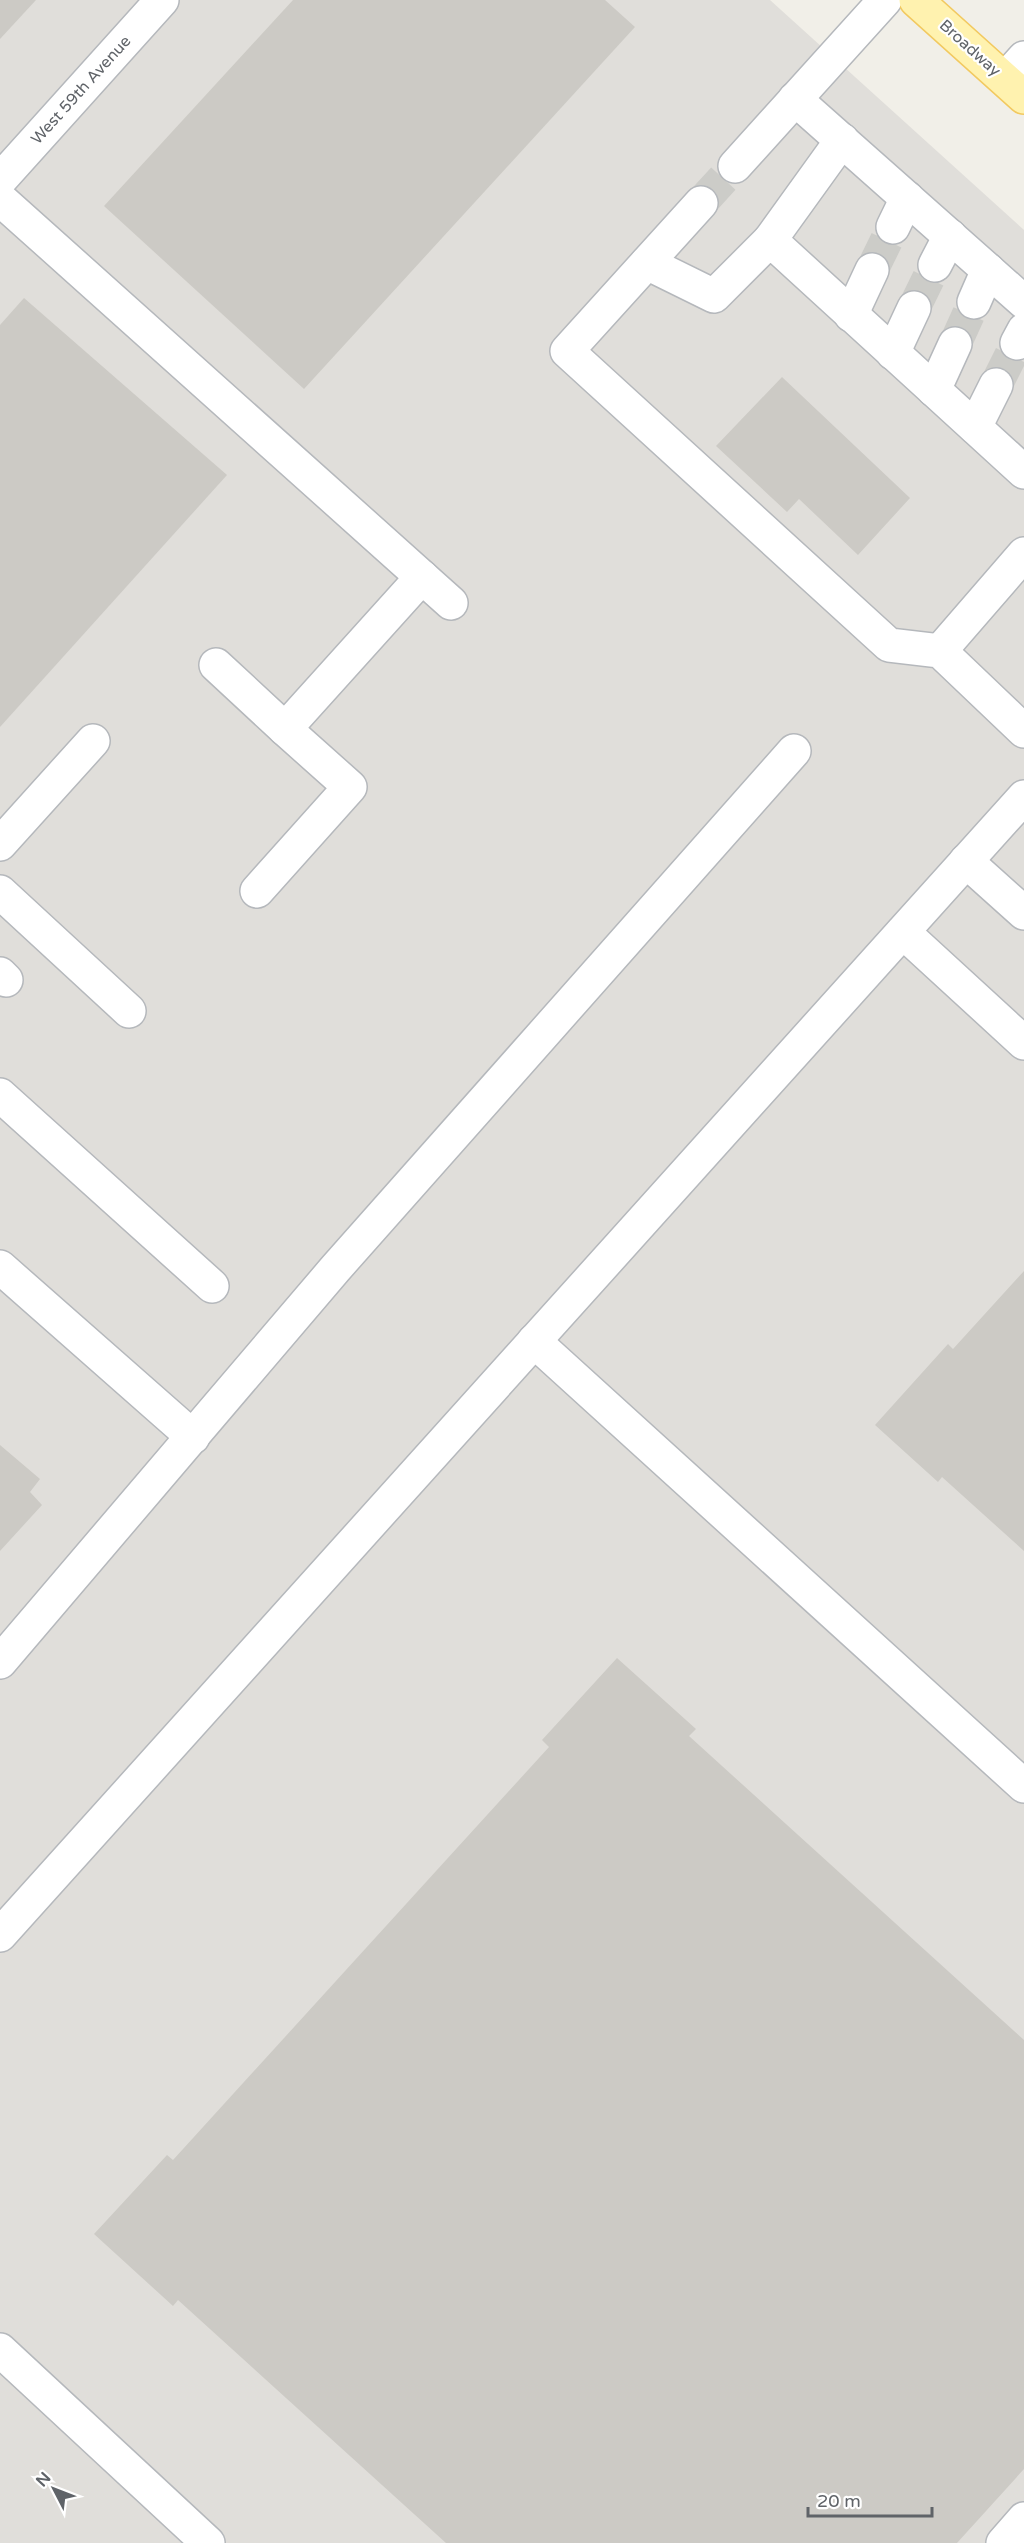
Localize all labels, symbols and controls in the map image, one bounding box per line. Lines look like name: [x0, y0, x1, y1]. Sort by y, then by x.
street label: Broadway: [935, 15, 1005, 81]
street label: West 59th Avenue: [27, 31, 135, 149]
north arrow: [24, 2459, 84, 2519]
text: N: [32, 2468, 55, 2491]
scale bar: [808, 2480, 932, 2518]
text: 20 m: [817, 2490, 861, 2512]

